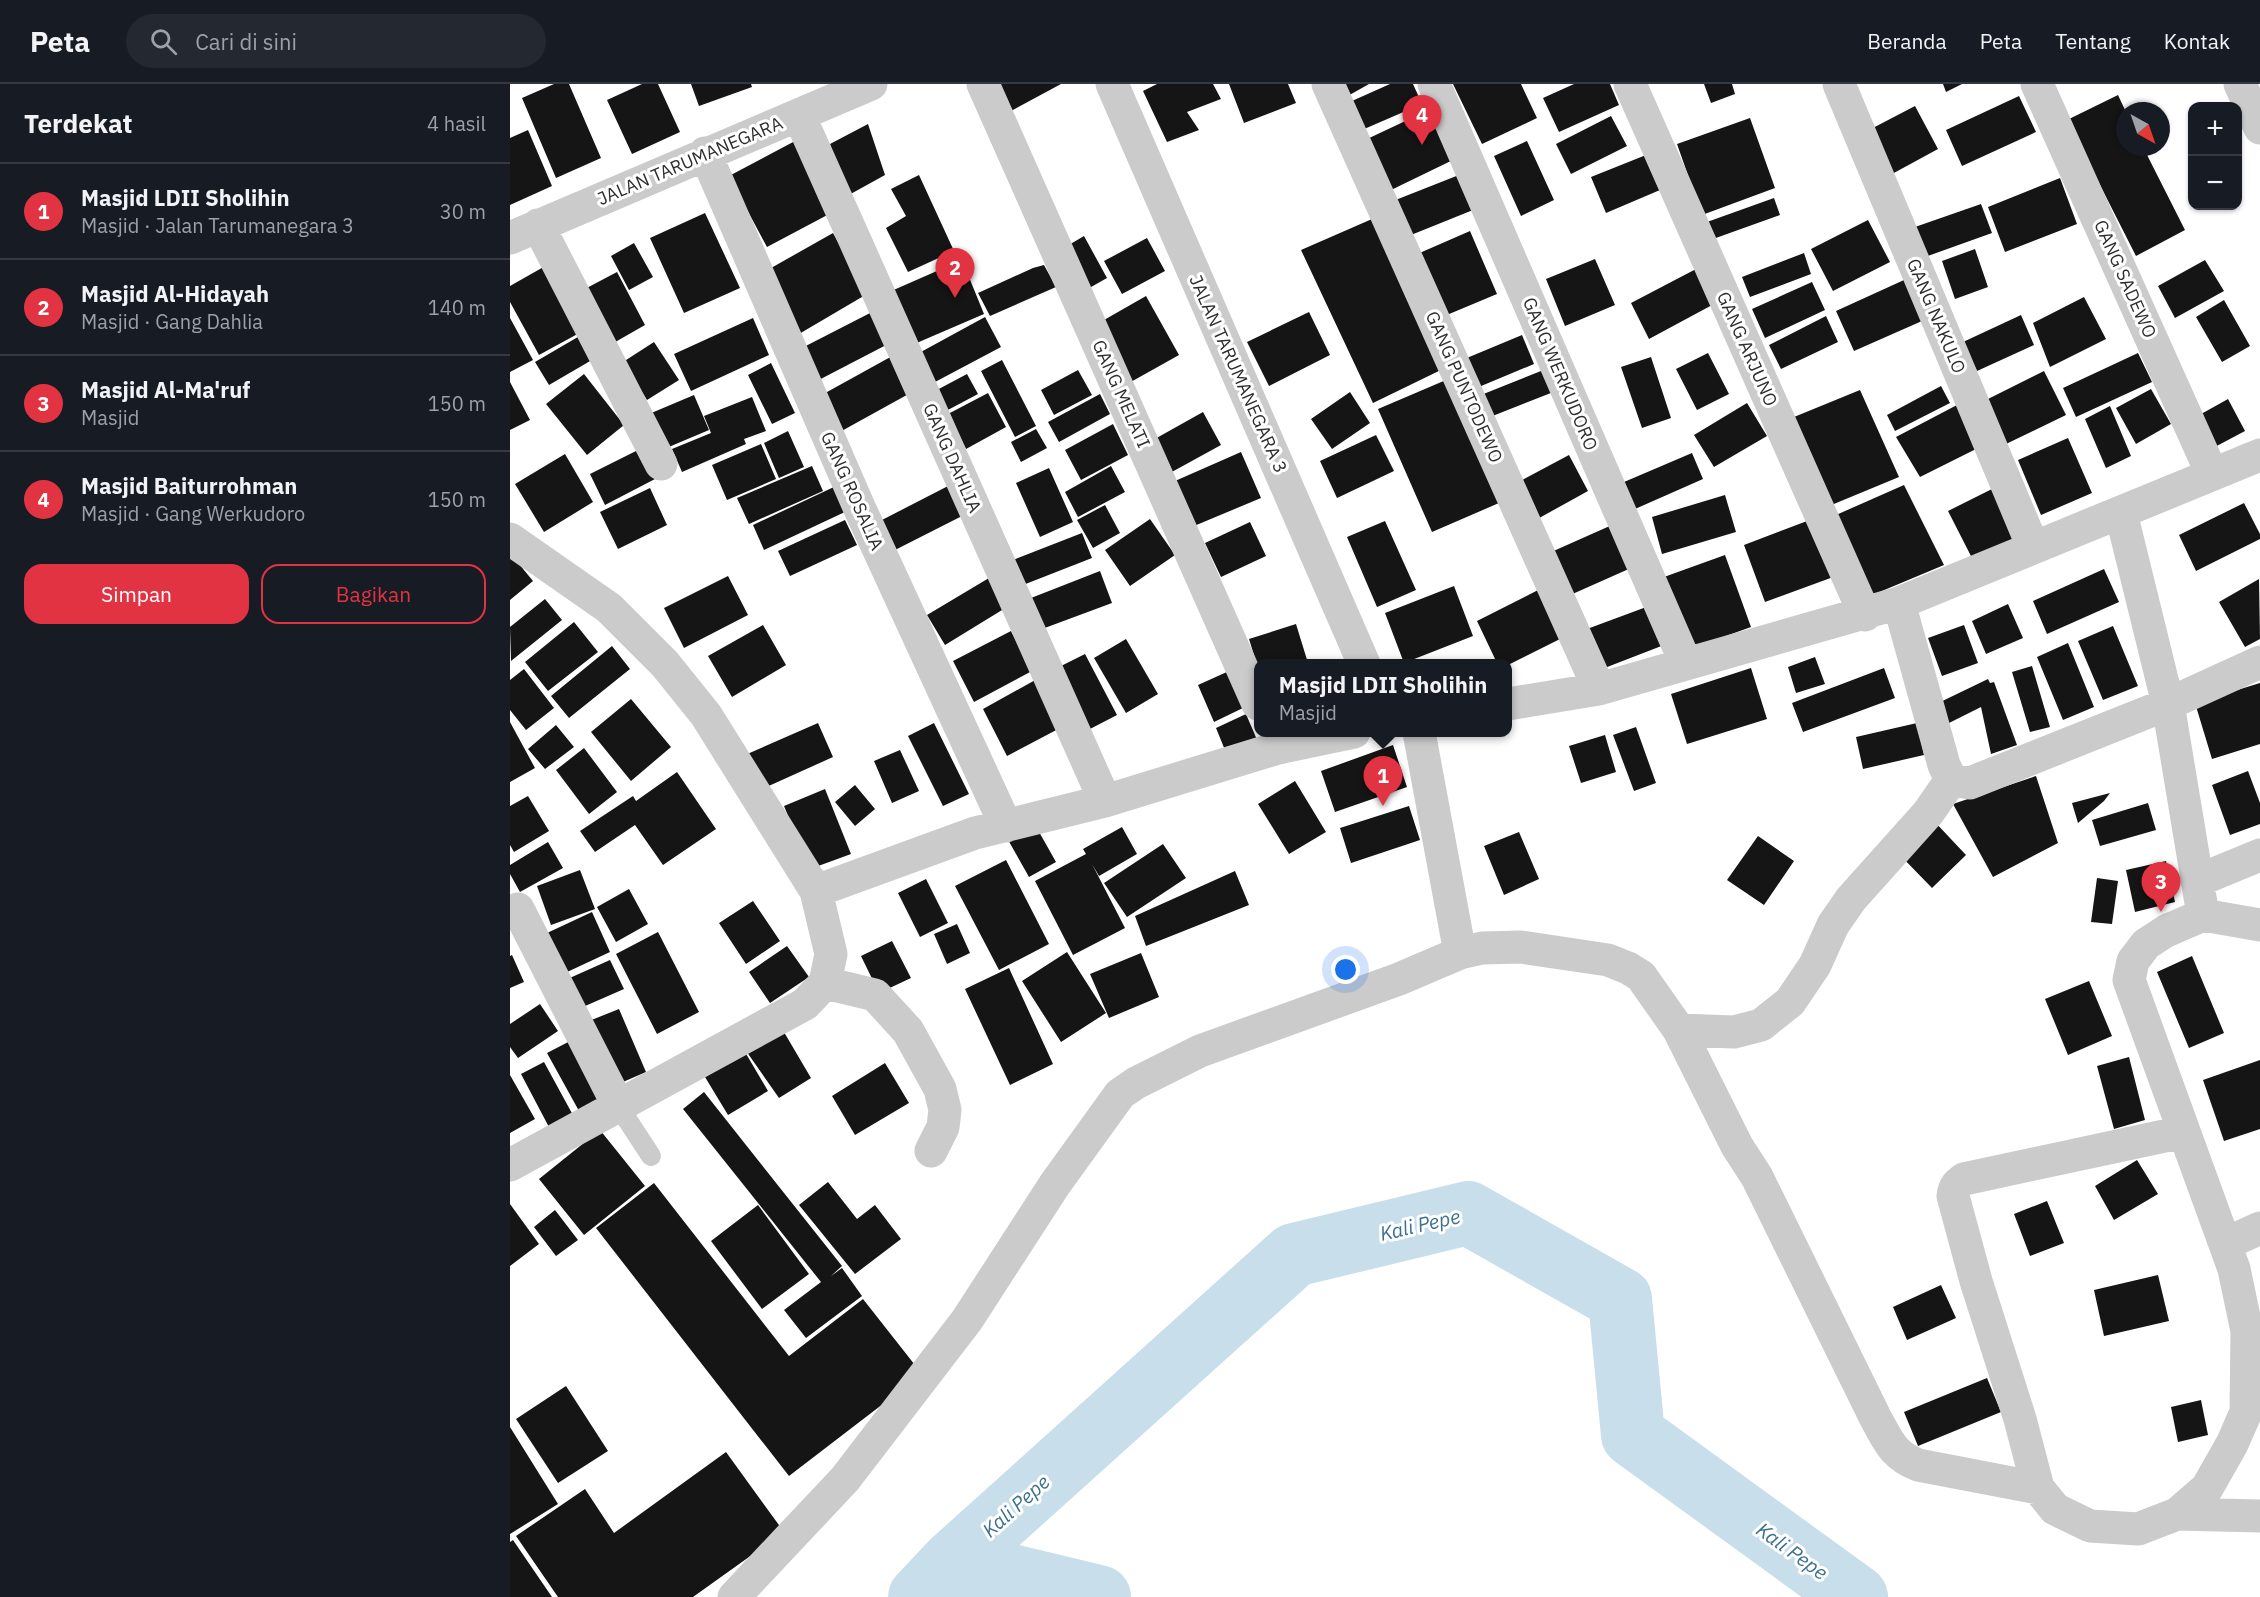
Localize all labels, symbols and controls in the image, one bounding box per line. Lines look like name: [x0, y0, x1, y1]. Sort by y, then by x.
search box: [126, 14, 546, 68]
text: Peta: [30, 23, 90, 60]
icon: search: [147, 25, 180, 58]
text: Cari di sini: [195, 27, 297, 56]
text: Beranda: [1867, 27, 1947, 55]
text: Peta: [1980, 27, 2022, 55]
text: Tentang: [2055, 27, 2131, 55]
text: Kontak: [2164, 27, 2230, 55]
pin: 4: [1402, 95, 1442, 145]
north arrow: [2116, 102, 2170, 156]
map controls: [2188, 102, 2242, 210]
button: +: [2188, 102, 2242, 156]
text: Terdekat: [24, 106, 133, 140]
text: 4 hasil: [427, 110, 486, 137]
street label: JALAN TARUMANEGARA: [594, 111, 786, 210]
button: −: [2188, 156, 2242, 210]
text: Masjid LDII Sholihin: [81, 183, 290, 212]
text: 1: [38, 198, 50, 225]
text: 30 m: [440, 198, 486, 225]
text: Masjid · Jalan Tarumanegara 3: [81, 212, 354, 239]
street label: GANG SADEWO: [2089, 216, 2162, 341]
pin: 2: [936, 248, 974, 298]
street label: GANG NAKULO: [1902, 255, 1971, 377]
street label: JALAN TARUMANEGARA 3: [1184, 271, 1293, 476]
text: Masjid Al-Hidayah: [81, 279, 269, 308]
street label: GANG ARJUNO: [1712, 288, 1783, 410]
text: 2: [38, 294, 50, 321]
text: 140 m: [428, 294, 486, 321]
street label: GANG WERKUDORO: [1518, 294, 1603, 454]
street label: GANG PUNTODEWO: [1421, 307, 1508, 466]
text: Masjid · Gang Dahlia: [81, 308, 263, 335]
street label: GANG MELATI: [1087, 336, 1156, 451]
text: Masjid Al-Ma'ruf: [81, 375, 250, 404]
text: 3: [38, 390, 50, 417]
text: 150 m: [428, 390, 486, 417]
street label: GANG DAHLIA: [918, 399, 987, 517]
text: Masjid: [81, 404, 139, 431]
street label: GANG ROSALIA: [816, 428, 889, 554]
text: Masjid Baiturrohman: [81, 471, 297, 500]
text: 4: [38, 486, 50, 513]
text: 150 m: [428, 486, 486, 513]
text: Masjid · Gang Werkudoro: [81, 500, 305, 527]
button: Simpan: [24, 564, 249, 624]
button: Bagikan: [261, 564, 486, 624]
popup: [1254, 659, 1512, 737]
text: Masjid LDII Sholihin: [1279, 670, 1487, 699]
text: Masjid: [1279, 699, 1337, 726]
pin: 1: [1364, 756, 1402, 806]
pin: 3: [2142, 862, 2180, 912]
your location: [1331, 955, 1360, 984]
water label: Kali Pepe: [1377, 1202, 1463, 1247]
water label: Kali Pepe: [976, 1468, 1055, 1543]
water label: Kali Pepe: [1751, 1516, 1833, 1586]

